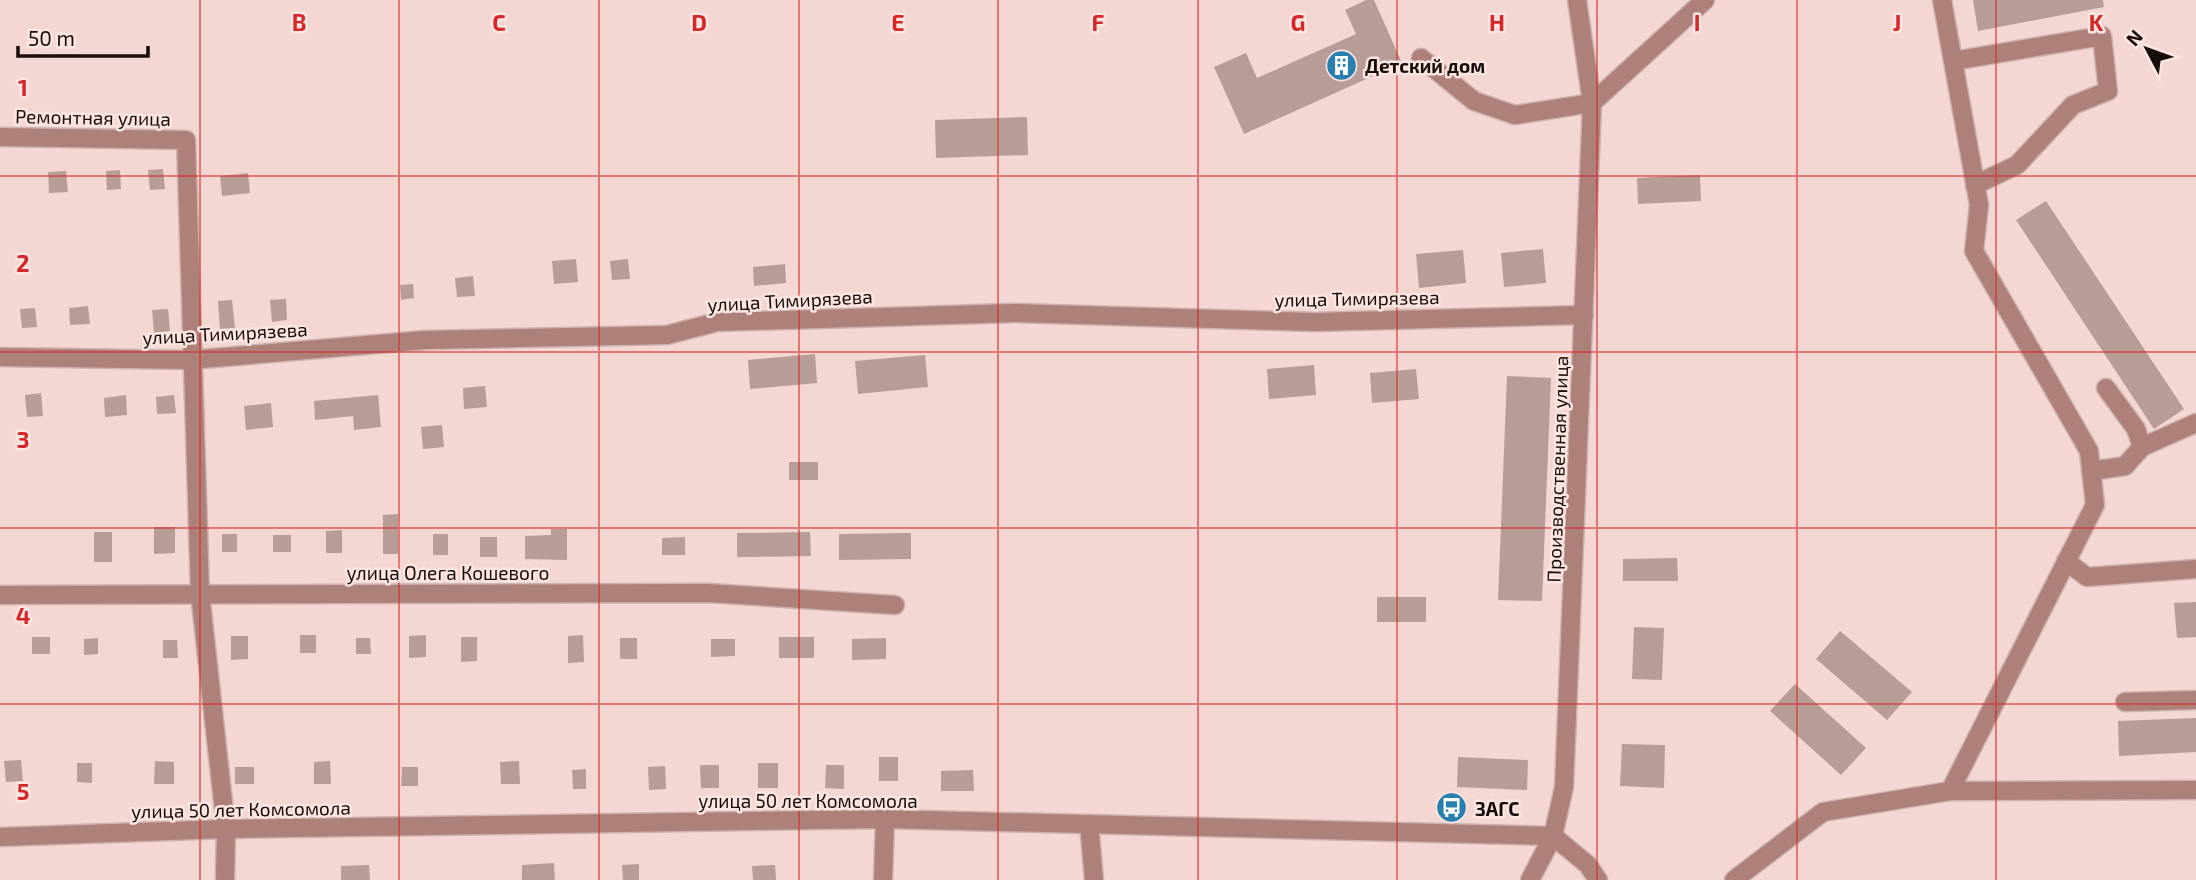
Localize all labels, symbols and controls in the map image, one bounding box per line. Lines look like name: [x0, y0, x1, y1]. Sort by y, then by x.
text: B: [292, 8, 306, 36]
text: C: [492, 8, 506, 36]
text: D: [691, 8, 707, 36]
text: E: [891, 8, 905, 36]
text: F: [1092, 8, 1105, 36]
text: G: [1291, 8, 1305, 36]
text: H: [1489, 8, 1505, 36]
text: I: [1694, 8, 1700, 36]
text: J: [1893, 8, 1901, 36]
text: K: [2089, 8, 2104, 36]
scale bar: [18, 14, 147, 58]
north arrow: [2112, 14, 2182, 84]
text: 50 m: [28, 25, 75, 50]
text: N: [2121, 25, 2147, 50]
building icon: Детский дом: [1325, 48, 1359, 82]
place label: Детский дом: [1365, 54, 1485, 77]
text: 1: [18, 73, 28, 101]
street label: Ремонтная улица: [15, 104, 171, 131]
text: 2: [16, 249, 30, 277]
street label: улица Тимирязева: [707, 284, 873, 317]
street label: улица Тимирязева: [1274, 285, 1440, 312]
street label: улица Тимирязева: [142, 317, 308, 350]
street label: Производственная улица: [1542, 355, 1573, 583]
text: 3: [16, 425, 30, 453]
street label: улица Олега Кошевого: [347, 561, 549, 585]
text: 4: [16, 601, 30, 629]
text: 5: [17, 777, 29, 805]
street label: улица 50 лет Комсомола: [698, 789, 918, 813]
bus stop icon: ЗАГС: [1435, 791, 1469, 825]
street label: улица 50 лет Комсомола: [131, 796, 351, 823]
place label: ЗАГС: [1475, 797, 1519, 820]

